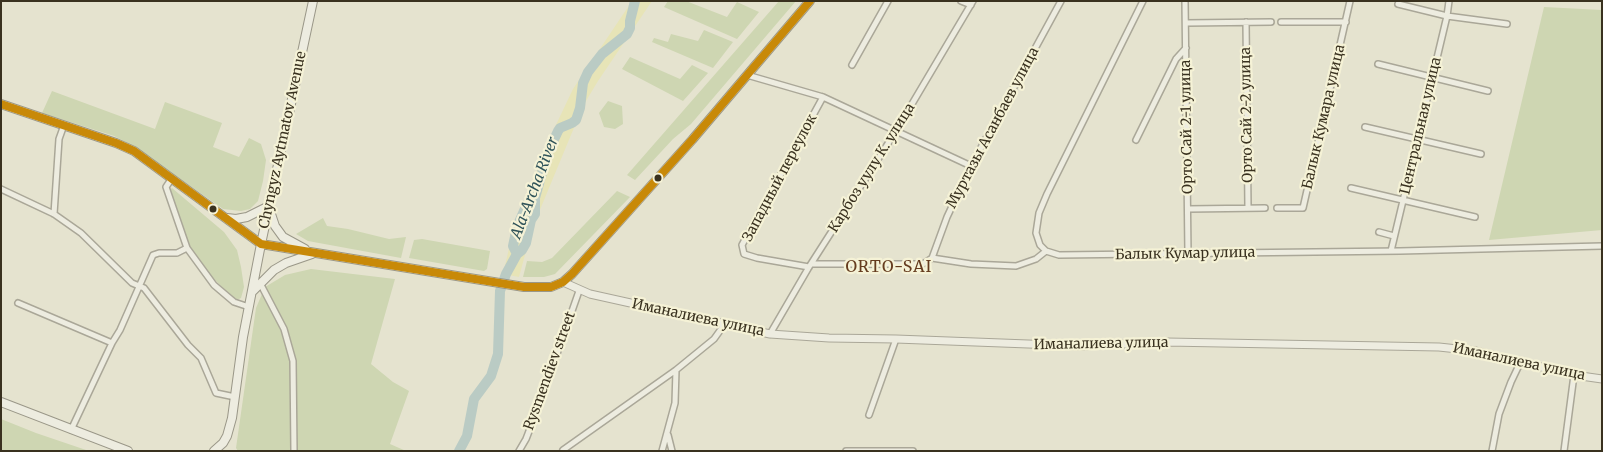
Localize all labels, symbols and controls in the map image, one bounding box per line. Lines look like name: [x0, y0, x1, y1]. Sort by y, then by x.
street label: Балык Кумара улица: [1299, 43, 1349, 191]
street label: Муртазы Асанбаев улица: [943, 45, 1043, 211]
street label: Орто Сай 2-2 улица: [1237, 47, 1257, 183]
street label: Chyngyz Aytmatov Avenue: [256, 50, 310, 230]
street label: Центральная улица: [1397, 56, 1445, 196]
street label: Орто Сай 2-1 улица: [1177, 60, 1197, 194]
street label: Карбоз уулу К. улица: [825, 100, 919, 236]
street label: Западный переулок: [739, 111, 821, 245]
water label: Ala-Archa River: [507, 135, 563, 241]
unlabelled marker: [653, 173, 663, 183]
unlabelled marker: [208, 204, 218, 214]
street label: Балык Кумар улица: [1115, 244, 1255, 264]
district label: ORTO-SAI: [845, 257, 933, 277]
street label: Иманалиева улица: [630, 296, 766, 340]
street label: Rysmendiev street: [521, 309, 579, 433]
street label: Иманалиева улица: [1033, 334, 1169, 354]
street label: Иманалиева улица: [1451, 340, 1587, 384]

